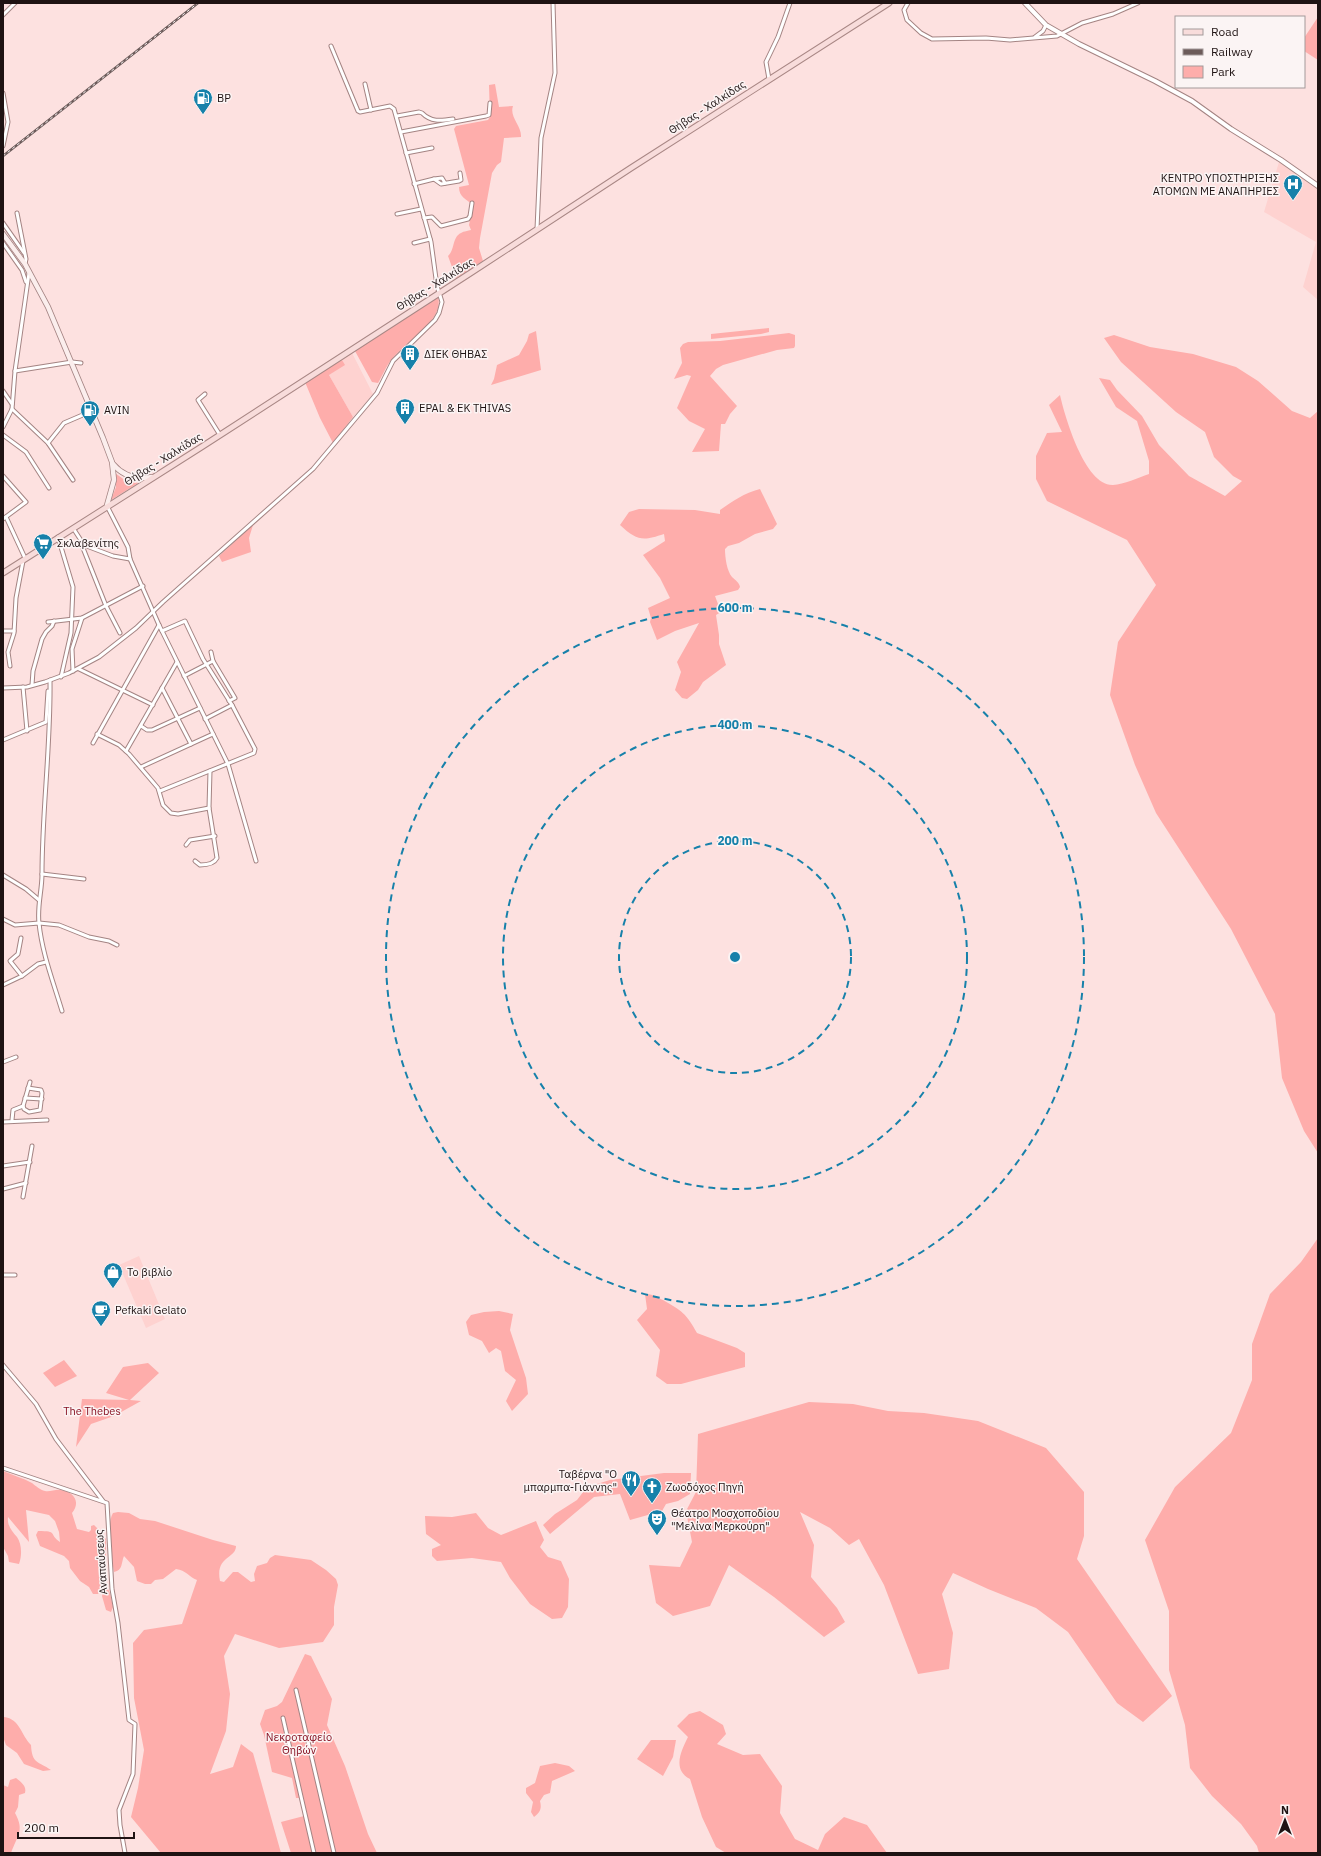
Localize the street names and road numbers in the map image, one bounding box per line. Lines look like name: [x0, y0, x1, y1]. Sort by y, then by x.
street label: Θήβας - Χαλκίδας: [666, 77, 748, 137]
street label: Θήβας - Χαλκίδας: [394, 254, 476, 314]
street label: Θήβας - Χαλκίδας: [122, 429, 204, 489]
street label: Αναπαύσεως: [92, 1529, 110, 1595]

